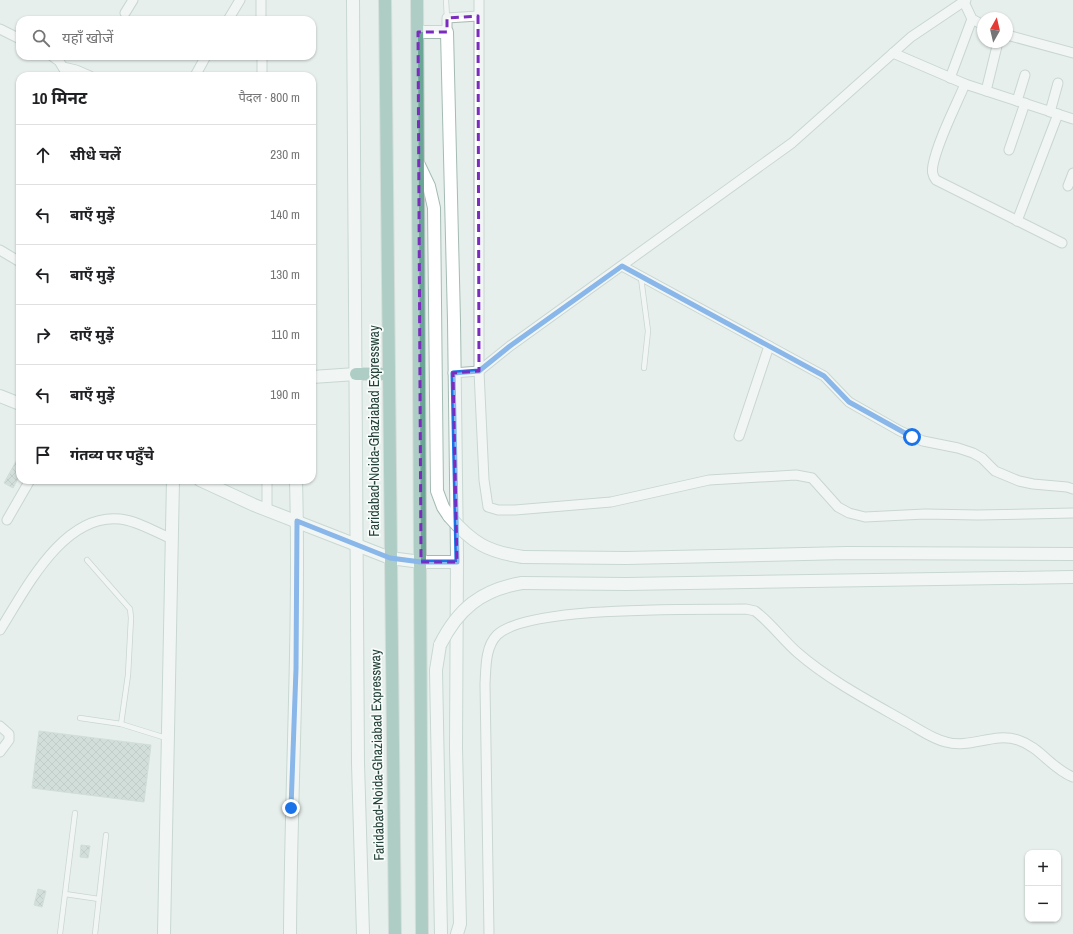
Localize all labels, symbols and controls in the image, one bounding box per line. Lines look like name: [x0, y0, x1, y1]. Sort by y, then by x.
north arrow: [977, 12, 1013, 48]
search box: [16, 16, 316, 60]
icon: search: [30, 27, 52, 49]
text: यहाँ खोजें: [62, 27, 113, 48]
text: 10 मिनट: [32, 86, 87, 109]
text: पैदल · 800 m: [238, 89, 300, 106]
icon: ahead: [32, 144, 54, 166]
text: सीधे चलें: [70, 144, 121, 165]
text: 230 m: [270, 146, 300, 163]
icon: left: [32, 204, 54, 226]
text: बाएँ मुड़ें: [70, 204, 115, 225]
text: 140 m: [270, 206, 300, 223]
icon: left: [32, 264, 54, 286]
text: बाएँ मुड़ें: [70, 264, 115, 285]
text: 130 m: [270, 266, 300, 283]
icon: right: [32, 324, 54, 346]
text: दाएँ मुड़ें: [70, 324, 114, 345]
street label: Faridabad-Noida-Ghaziabad Expressway: [365, 325, 383, 537]
text: 110 m: [271, 326, 300, 343]
icon: left: [32, 384, 54, 406]
text: बाएँ मुड़ें: [70, 384, 115, 405]
text: 190 m: [270, 386, 300, 403]
route start: [903, 428, 921, 446]
icon: arrive: [32, 444, 54, 466]
text: गंतव्य पर पहुँचे: [70, 444, 154, 465]
street label: Faridabad-Noida-Ghaziabad Expressway: [366, 649, 388, 861]
route end: [282, 799, 300, 817]
map controls: [1025, 850, 1061, 922]
button: +: [1025, 850, 1061, 886]
button: −: [1025, 886, 1061, 922]

